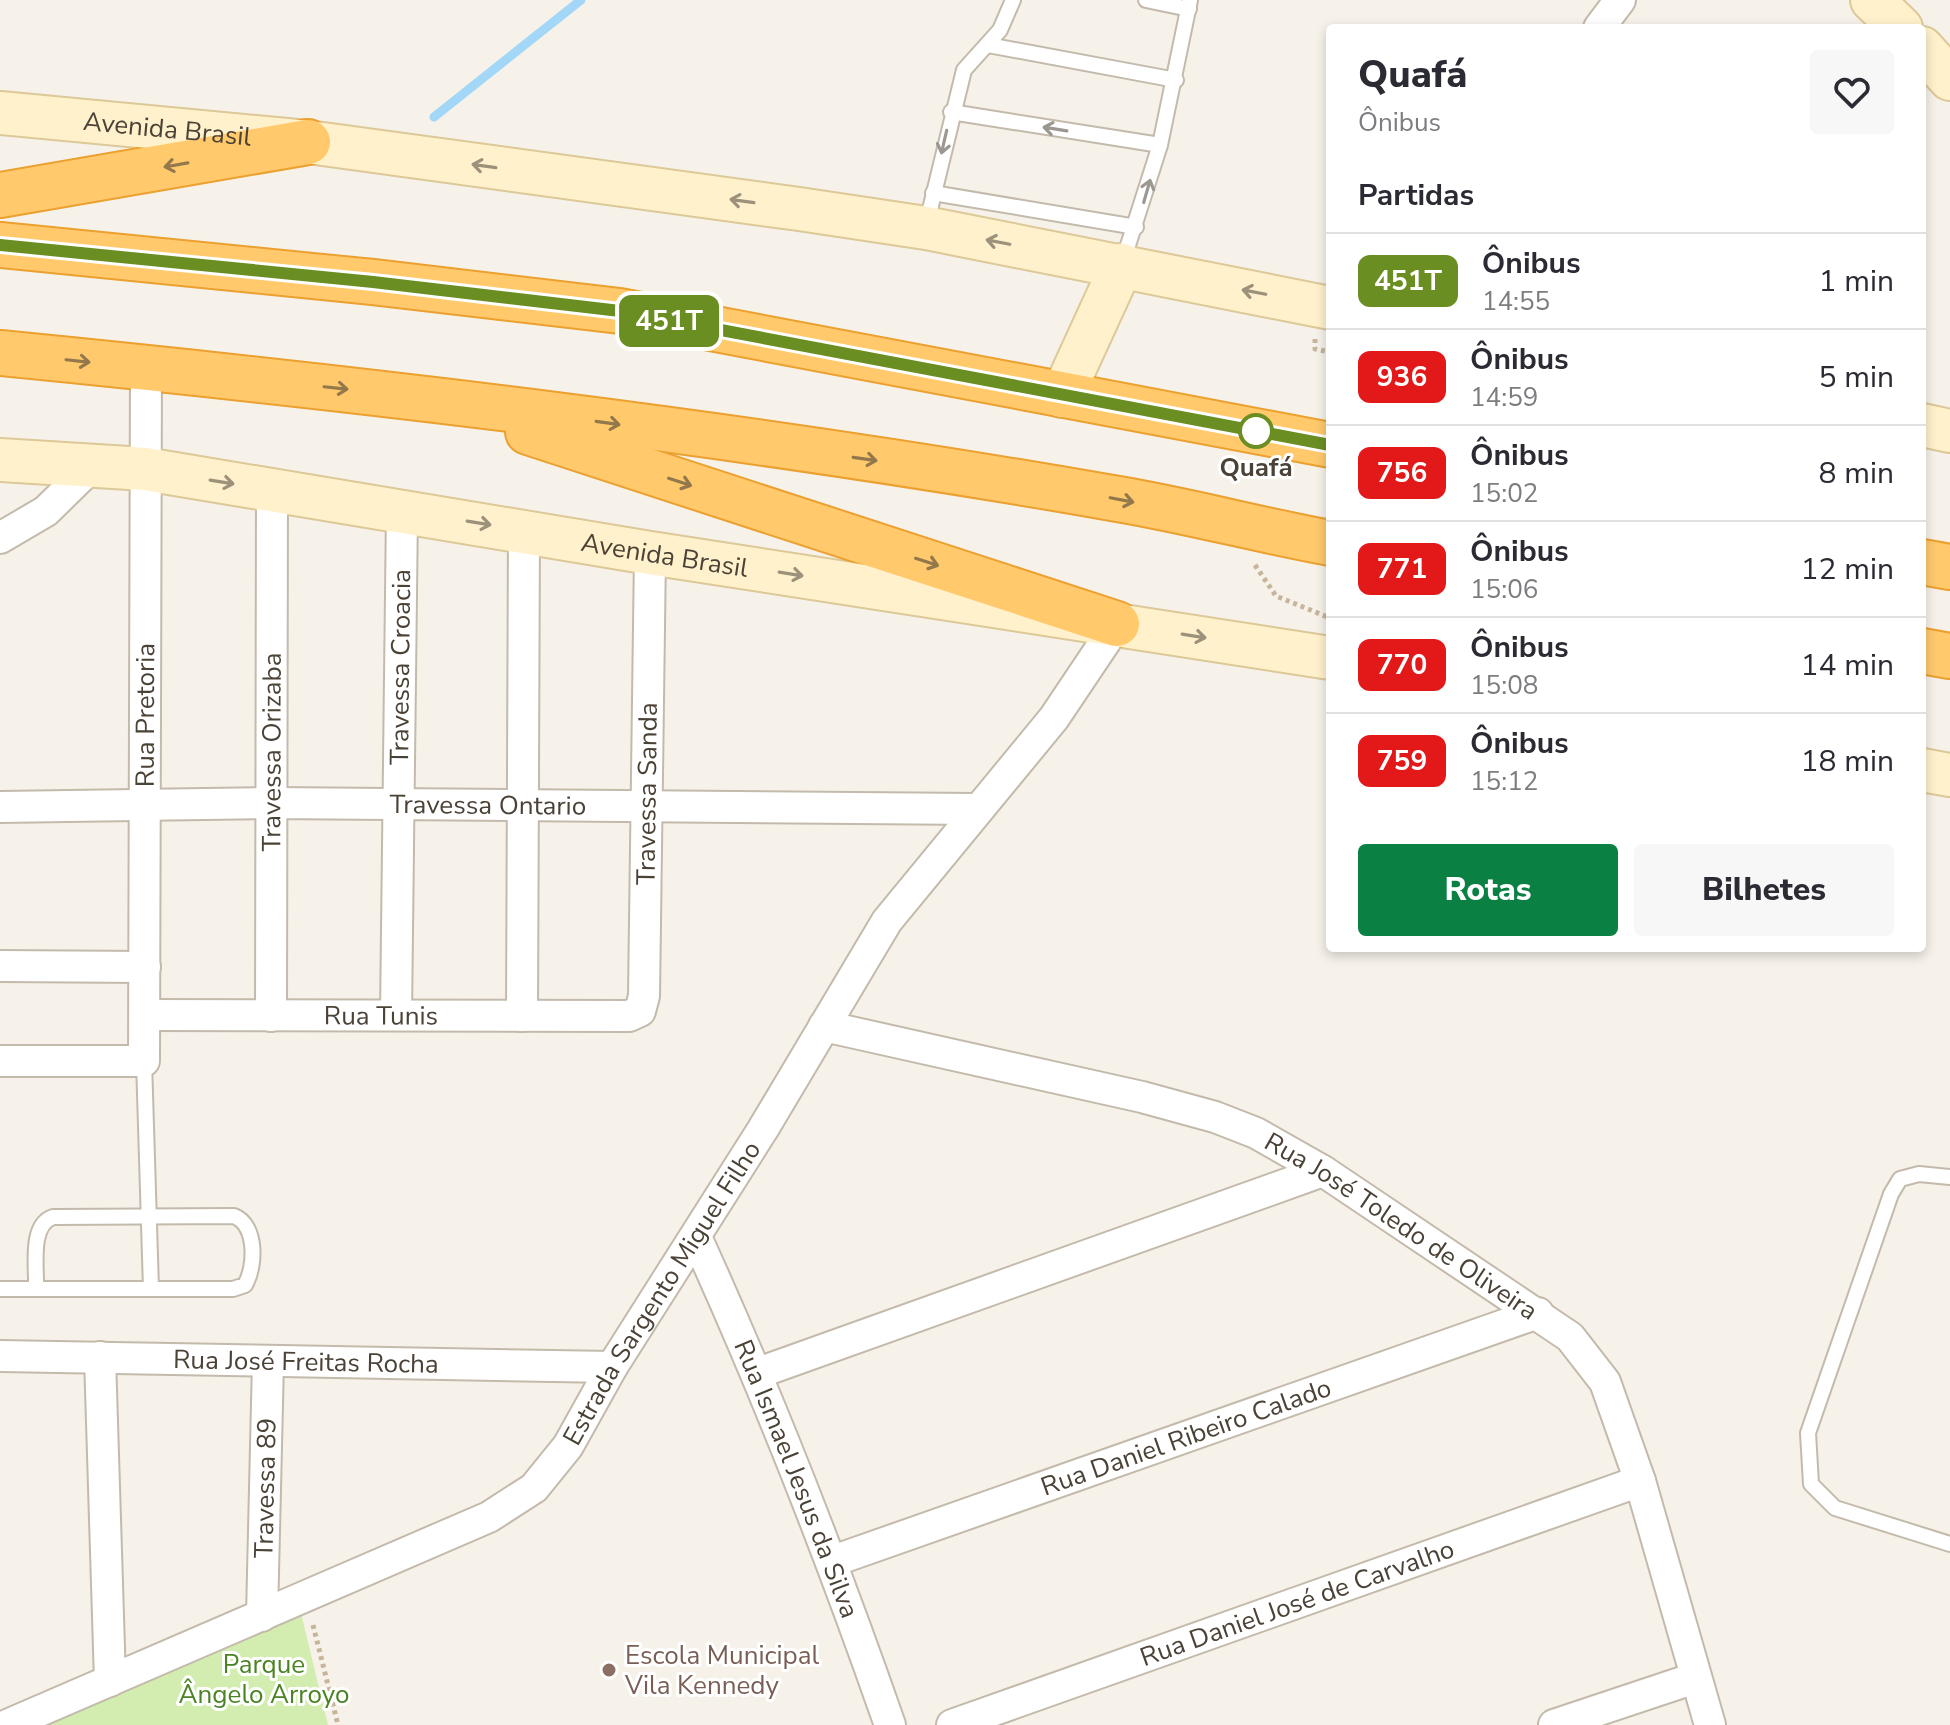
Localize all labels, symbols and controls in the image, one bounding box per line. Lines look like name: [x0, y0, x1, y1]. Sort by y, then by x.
text: Quafá: [1358, 49, 1467, 100]
button: heart: [1810, 50, 1894, 134]
street label: Avenida Brasil: [82, 104, 253, 155]
text: Ônibus: [1358, 105, 1441, 140]
one-way arrow: [1043, 121, 1069, 136]
one-way arrow: [936, 129, 951, 155]
one-way arrow: [163, 158, 189, 173]
one-way arrow: [472, 158, 497, 173]
text: Partidas: [1358, 175, 1474, 216]
one-way arrow: [1140, 179, 1155, 205]
one-way arrow: [730, 193, 755, 208]
one-way arrow: [986, 233, 1012, 248]
text: Ônibus: [1482, 243, 1581, 284]
text: 1 min: [1819, 261, 1894, 302]
text: 451T: [1374, 262, 1442, 300]
one-way arrow: [1241, 284, 1267, 299]
text: 14:55: [1482, 284, 1550, 319]
line badge: 451T: [613, 295, 725, 347]
text: 451T: [635, 302, 703, 340]
text: Ônibus: [1470, 339, 1569, 380]
one-way arrow: [64, 353, 91, 368]
text: 5 min: [1819, 357, 1894, 398]
text: 936: [1377, 358, 1427, 396]
one-way arrow: [322, 380, 349, 395]
text: 14:59: [1470, 380, 1538, 415]
marker: Quafá: [1239, 414, 1273, 448]
one-way arrow: [595, 416, 620, 431]
text: Ônibus: [1470, 435, 1569, 476]
place label: Quafá: [1219, 450, 1293, 485]
one-way arrow: [852, 452, 877, 467]
text: 8 min: [1819, 453, 1894, 494]
text: 756: [1377, 454, 1427, 492]
one-way arrow: [209, 475, 235, 490]
one-way arrow: [667, 475, 692, 490]
text: 15:02: [1470, 476, 1538, 511]
one-way arrow: [1109, 493, 1134, 508]
one-way arrow: [466, 516, 491, 531]
street label: Avenida Brasil: [578, 525, 751, 586]
text: Ônibus: [1470, 531, 1569, 572]
text: 12 min: [1801, 549, 1894, 590]
text: 771: [1377, 550, 1427, 588]
one-way arrow: [914, 555, 940, 570]
one-way arrow: [778, 568, 803, 583]
street label: Travessa Croacia: [382, 569, 419, 765]
text: 15:06: [1470, 572, 1538, 607]
text: Ônibus: [1470, 627, 1569, 668]
one-way arrow: [1180, 629, 1206, 644]
street label: Rua Pretoria: [128, 643, 163, 787]
text: 14 min: [1801, 645, 1894, 686]
text: 770: [1377, 646, 1427, 684]
street label: Travessa Orizaba: [254, 652, 290, 852]
text: 15:08: [1470, 668, 1538, 703]
street label: Travessa Sanda: [629, 702, 666, 885]
text: Ônibus: [1470, 723, 1569, 764]
text: 18 min: [1801, 741, 1894, 782]
text: 759: [1377, 742, 1427, 780]
text: 15:12: [1470, 764, 1538, 799]
street label: Travessa Ontario: [390, 787, 586, 824]
button: Rotas: [1358, 844, 1618, 936]
button: Bilhetes: [1634, 844, 1894, 936]
street label: Rua Tunis: [324, 998, 438, 1034]
street label: Rua José Toledo de Oliveira: [1258, 1124, 1544, 1328]
street label: Estrada Sargento Miguel Filho: [555, 1134, 769, 1452]
street label: Rua Ismael Jesus da Silva: [725, 1334, 867, 1623]
street label: Rua José Freitas Rocha: [173, 1342, 439, 1382]
street label: Rua Daniel Ribeiro Calado: [1036, 1370, 1336, 1505]
street label: Travessa 89: [246, 1418, 285, 1559]
street label: Rua Daniel José de Carvalho: [1135, 1531, 1459, 1675]
place label: Escola Municipal Vila Kennedy: [624, 1638, 819, 1703]
park label: Parque Ângelo Arroyo: [179, 1647, 349, 1712]
marker: Escola Municipal Vila Kennedy: [600, 1661, 618, 1679]

